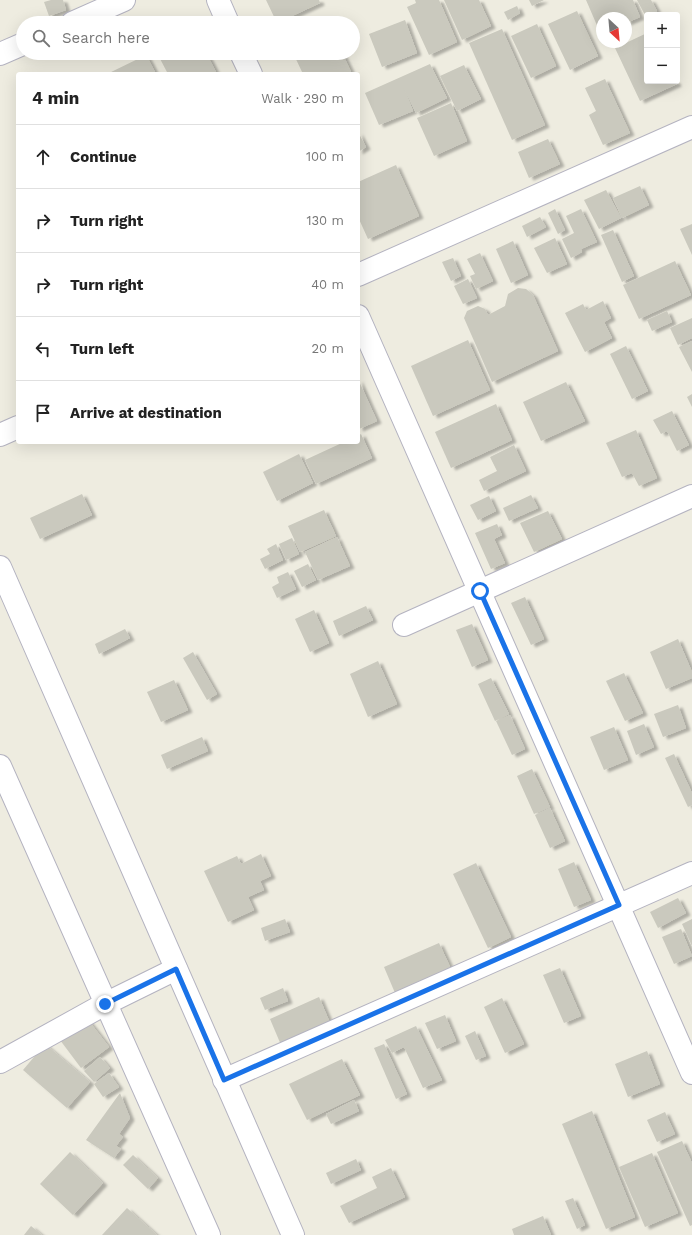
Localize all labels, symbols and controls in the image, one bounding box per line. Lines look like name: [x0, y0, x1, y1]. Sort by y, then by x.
north arrow: [596, 12, 632, 48]
map controls: [644, 12, 680, 84]
button: +: [644, 12, 680, 48]
search box: [16, 16, 360, 60]
icon: search: [30, 27, 52, 49]
text: Search here: [62, 29, 150, 47]
button: −: [644, 48, 680, 84]
text: 4 min: [32, 88, 79, 108]
text: Walk · 290 m: [261, 91, 344, 106]
icon: ahead: [32, 146, 54, 168]
text: Continue: [70, 148, 137, 166]
text: 100 m: [306, 149, 344, 164]
icon: right: [32, 210, 54, 232]
text: Turn right: [70, 212, 143, 230]
text: 130 m: [306, 213, 344, 228]
icon: right: [32, 274, 54, 296]
text: Turn right: [70, 276, 143, 294]
text: 40 m: [311, 277, 344, 292]
icon: left: [32, 338, 54, 360]
text: Turn left: [70, 340, 134, 358]
text: 20 m: [312, 341, 344, 356]
icon: arrive: [32, 402, 54, 424]
text: Arrive at destination: [70, 404, 222, 422]
route start: [471, 582, 489, 600]
route end: [96, 995, 114, 1013]

